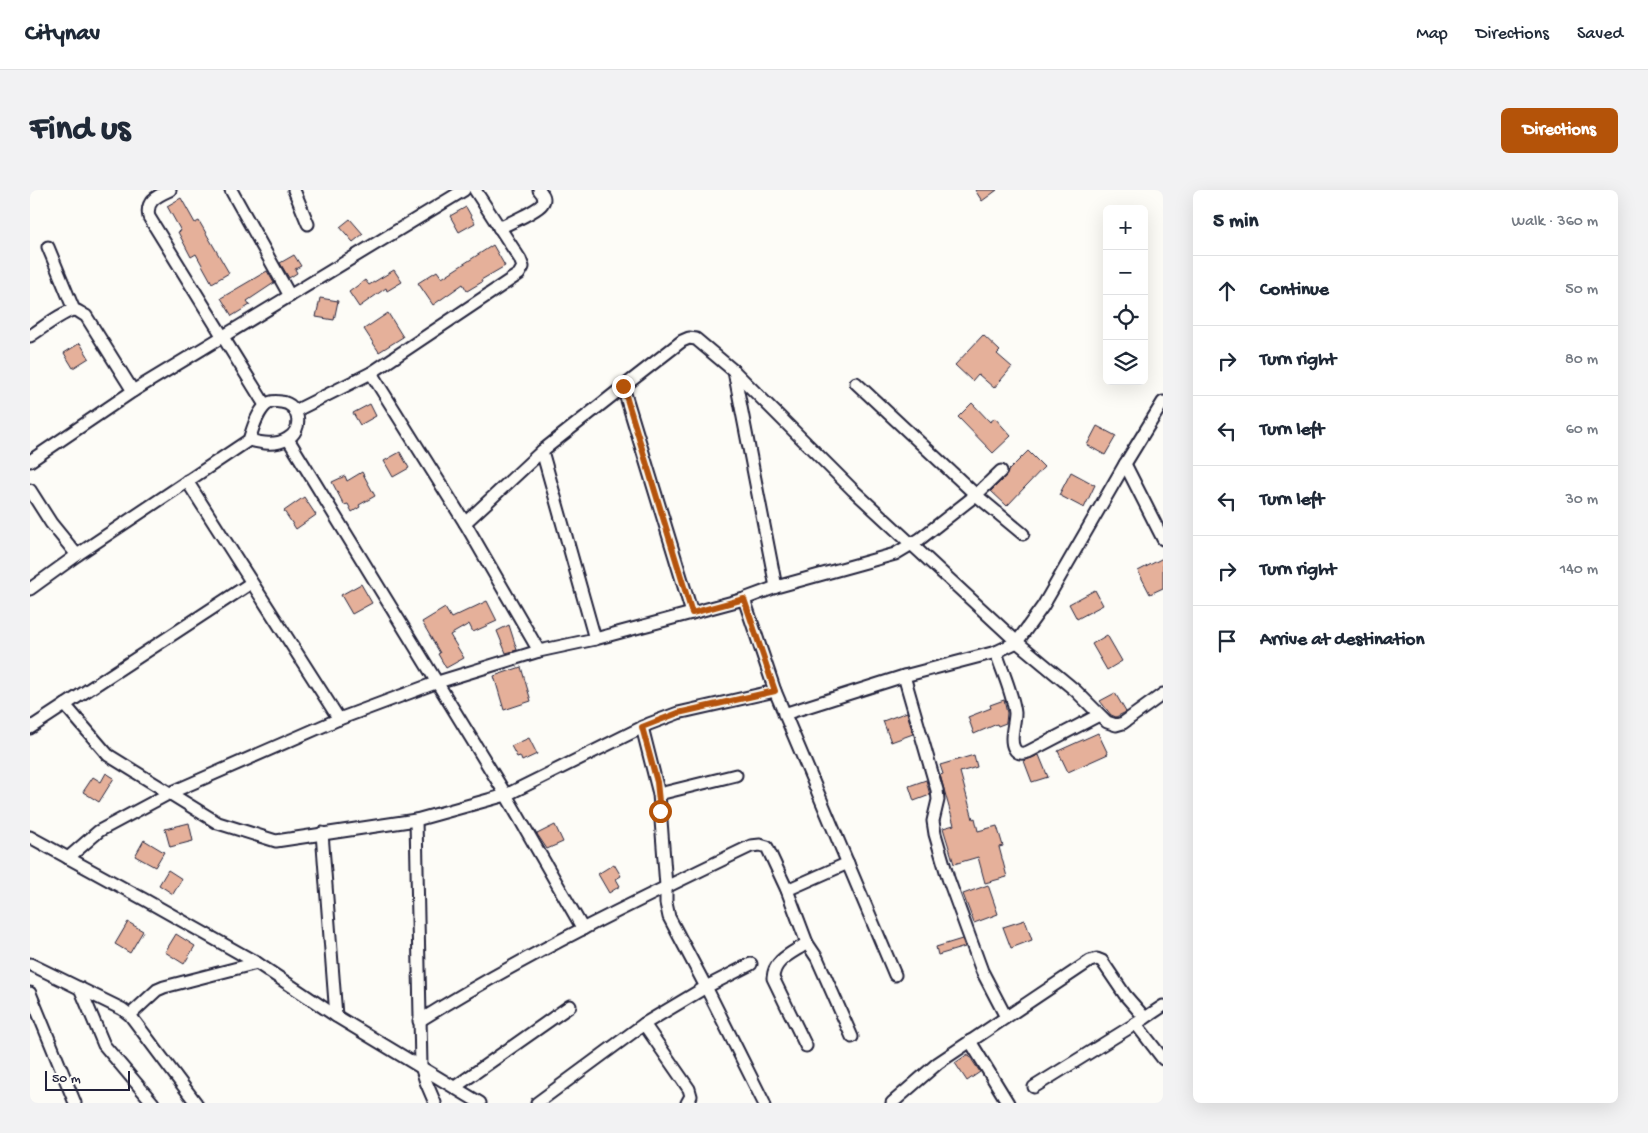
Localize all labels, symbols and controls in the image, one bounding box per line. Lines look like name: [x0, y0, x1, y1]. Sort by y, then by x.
text: Citynav: [25, 20, 100, 49]
text: Map: [1416, 24, 1448, 45]
text: Directions: [1476, 24, 1549, 45]
text: Saved: [1577, 24, 1623, 45]
button: Directions: [1501, 108, 1618, 153]
text: Find us: [30, 110, 130, 151]
map controls: [1103, 205, 1148, 385]
button: +: [1103, 205, 1148, 250]
text: 5 min: [1213, 210, 1258, 235]
text: Walk · 360 m: [1512, 213, 1598, 232]
button: −: [1103, 250, 1148, 295]
icon: ahead: [1213, 277, 1241, 305]
text: Continue: [1260, 279, 1329, 302]
text: 50 m: [1565, 281, 1598, 300]
button: locate: [1103, 295, 1148, 340]
button: layers: [1103, 340, 1148, 385]
icon: right: [1213, 347, 1241, 375]
text: Turn right: [1260, 349, 1336, 372]
text: 80 m: [1565, 351, 1598, 370]
route end: [612, 375, 635, 398]
icon: left: [1213, 417, 1241, 445]
text: Turn left: [1260, 419, 1324, 442]
text: 60 m: [1566, 421, 1598, 440]
icon: left: [1213, 487, 1241, 515]
text: Turn left: [1260, 489, 1324, 512]
text: 30 m: [1565, 491, 1598, 510]
icon: right: [1213, 557, 1241, 585]
text: Turn right: [1260, 559, 1336, 582]
text: 140 m: [1560, 561, 1598, 580]
icon: arrive: [1213, 627, 1241, 655]
text: Arrive at destination: [1260, 629, 1424, 652]
route start: [649, 800, 672, 823]
scale bar: [45, 1068, 130, 1091]
text: 50 m: [52, 1071, 81, 1088]

